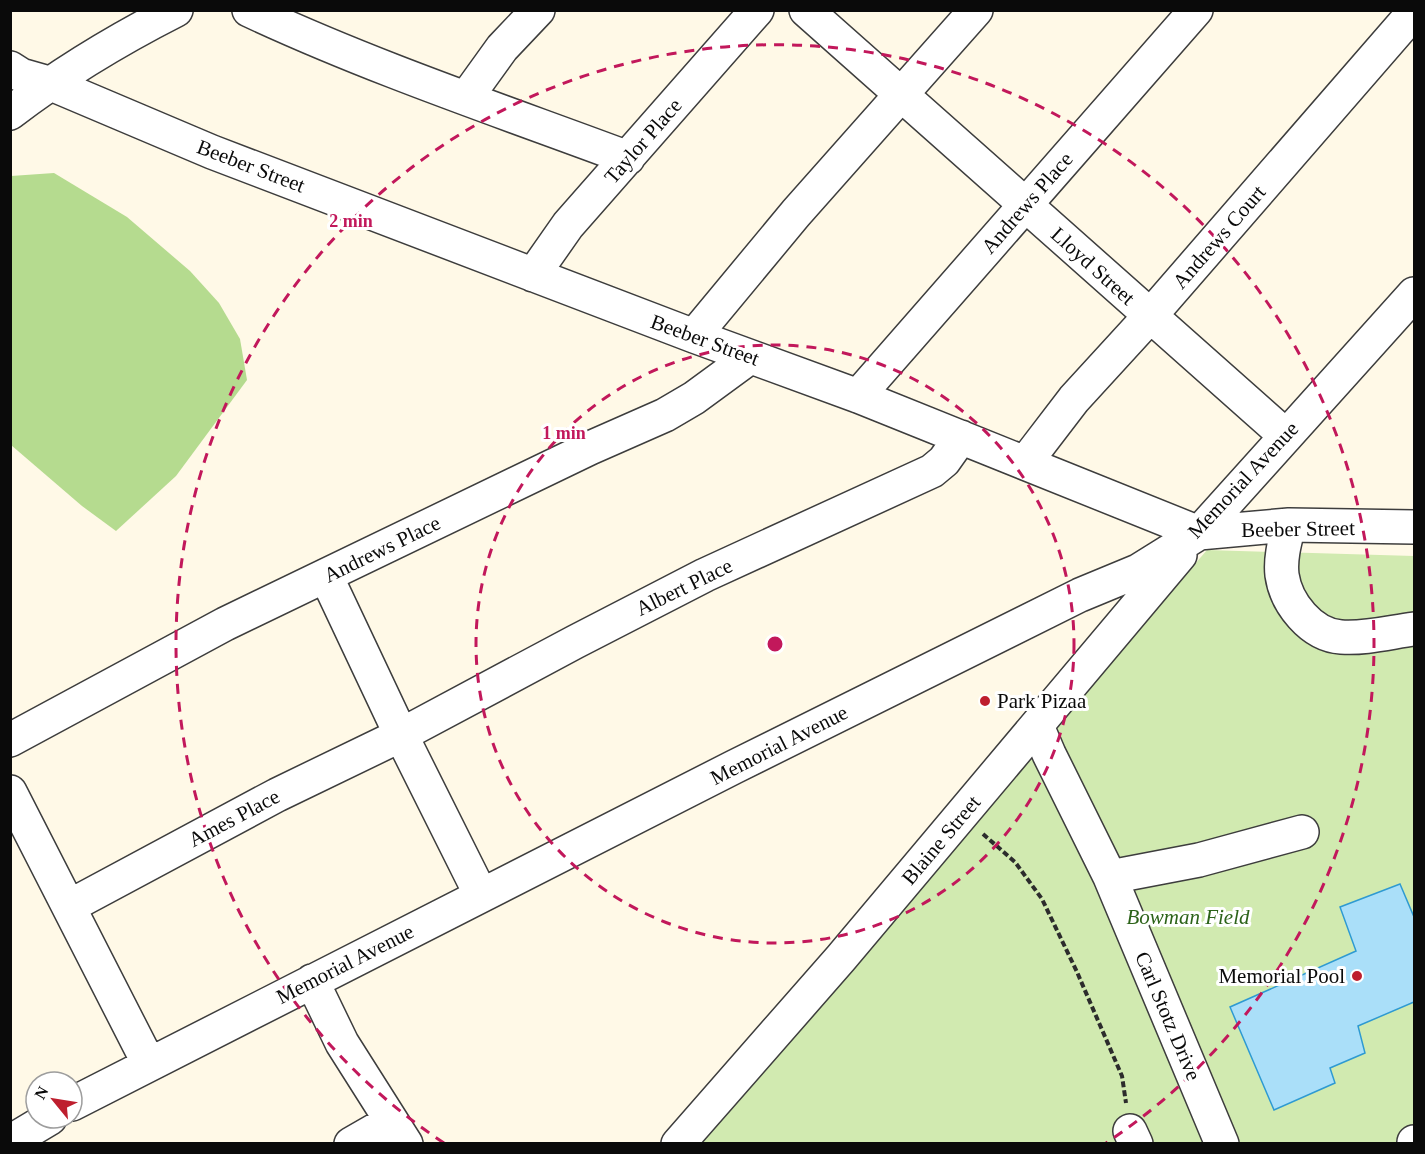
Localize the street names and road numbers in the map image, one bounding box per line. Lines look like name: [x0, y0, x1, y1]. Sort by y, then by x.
street label: Taylor Place: [599, 93, 687, 189]
street label: Beeber Street: [194, 134, 309, 198]
street label: Andrews Place: [976, 147, 1078, 259]
street label: Andrews Court: [1168, 180, 1270, 294]
street label: Lloyd Street: [1046, 222, 1140, 310]
street label: Beeber Street: [647, 309, 763, 371]
street label: Memorial Avenue: [1183, 417, 1303, 543]
street label: Andrews Place: [320, 510, 444, 588]
street label: Beeber Street: [1241, 516, 1355, 542]
street label: Albert Place: [632, 553, 736, 621]
street label: Memorial Avenue: [706, 700, 852, 790]
street label: Ames Place: [184, 784, 284, 852]
street label: Blaine Street: [897, 790, 985, 889]
street label: Memorial Avenue: [272, 919, 418, 1009]
street label: Carl Stotz Drive: [1130, 948, 1206, 1084]

